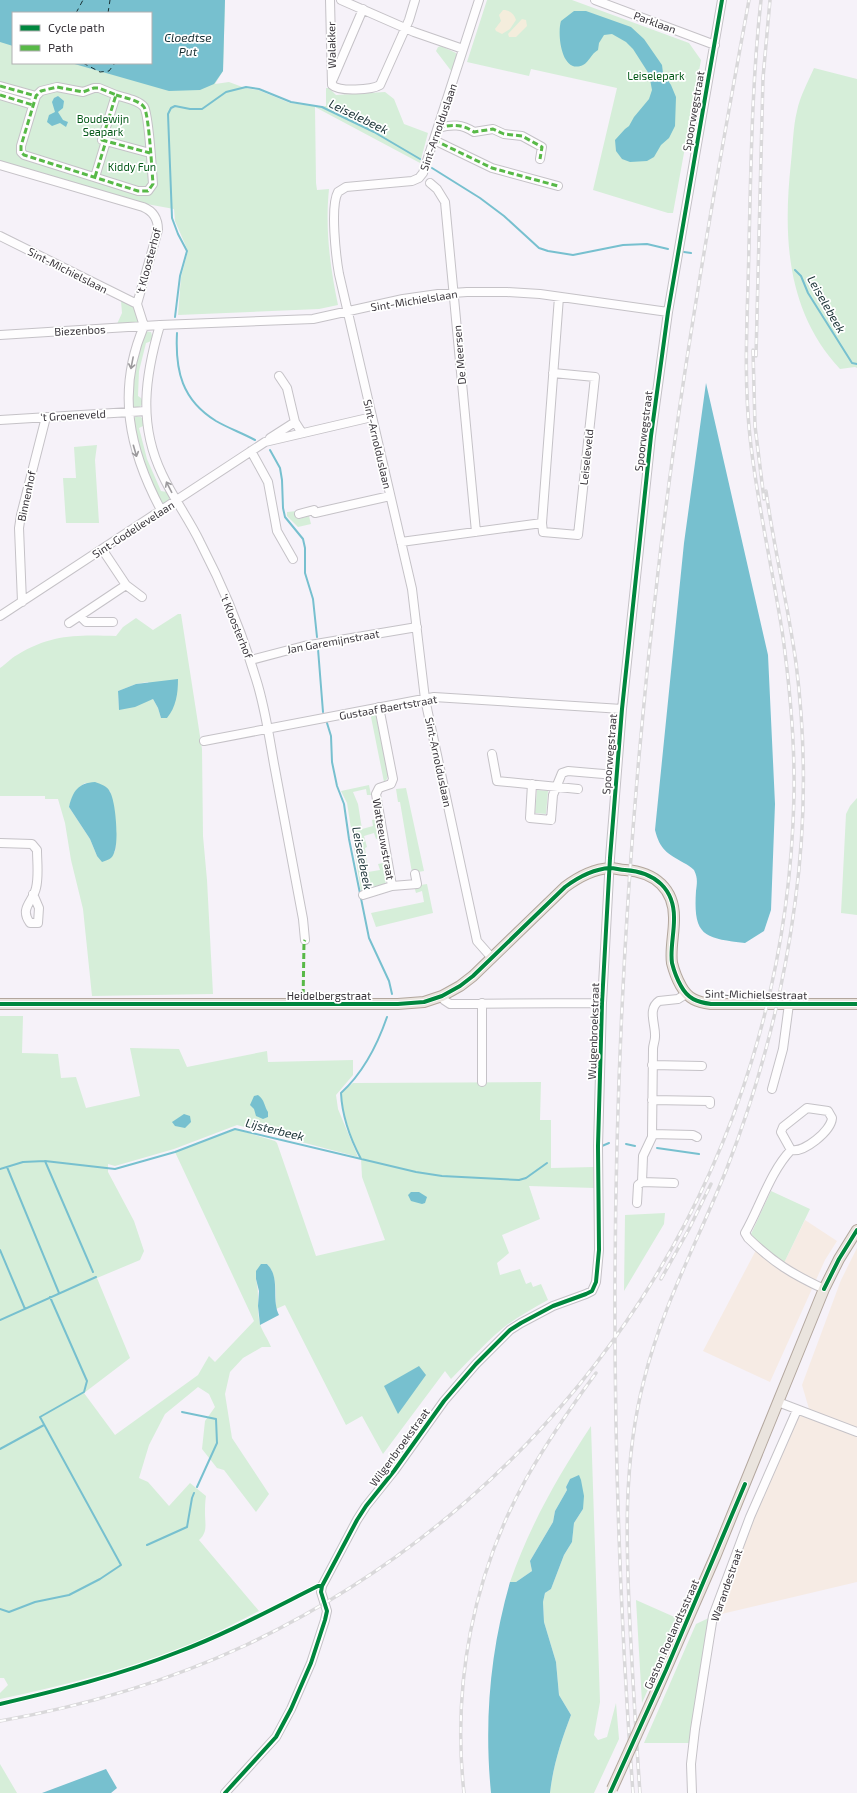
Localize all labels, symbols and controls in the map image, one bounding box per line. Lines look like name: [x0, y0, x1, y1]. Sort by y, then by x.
street label: Parklaan: [632, 8, 678, 36]
legend: [12, 12, 152, 64]
text: Cycle path: [48, 20, 105, 34]
street label: Walakker: [324, 21, 338, 69]
water label: Cloedtse Put: [164, 30, 212, 58]
text: Path: [48, 40, 73, 54]
park label: Leiselepark: [627, 69, 685, 82]
street label: Spoorwegstraat: [680, 70, 706, 152]
street label: Sint-Arnolduslaan: [417, 82, 459, 172]
water label: Leiselebeek: [327, 96, 391, 136]
park label: Boudewijn Seapark: [77, 112, 129, 138]
park label: Kiddy Fun: [108, 160, 156, 173]
street label: 't Kloosterhof: [133, 226, 163, 296]
street label: Sint-Michielslaan: [26, 244, 110, 296]
water label: Leiselebeek: [805, 273, 849, 335]
street label: Sint-Michielslaan: [370, 287, 458, 313]
street label: Biezenbos: [54, 322, 106, 338]
street label: De Meersen: [450, 325, 468, 385]
one-way arrow: [128, 356, 136, 369]
street label: Spoorwegstraat: [632, 390, 654, 472]
street label: Sint-Arnolduslaan: [361, 398, 395, 490]
street label: 't Groeneveld: [40, 407, 106, 423]
street label: Leiseleveld: [577, 428, 595, 486]
one-way arrow: [132, 444, 139, 457]
street label: Binnenhof: [14, 469, 38, 523]
one-way arrow: [164, 481, 172, 493]
street label: Sint-Godelievelaan: [90, 498, 176, 560]
street label: 't Kloosterhof: [218, 592, 256, 661]
street label: Jan Garemijnstraat: [286, 626, 380, 657]
street label: Gustaaf Baertstraat: [338, 692, 438, 722]
street label: Spoorwegstraat: [599, 713, 619, 795]
street label: Sint-Arnolduslaan: [423, 716, 455, 808]
street label: Watteeuwstraat: [370, 797, 398, 881]
water label: Leiselebeek: [350, 825, 376, 891]
street label: Wulgenbroekstraat: [585, 982, 601, 1080]
street label: Sint-Michielsestraat: [705, 987, 807, 1001]
street label: Heidelbergstraat: [287, 989, 371, 1002]
water label: Lijsterbeek: [244, 1115, 306, 1144]
street label: Wilgenbroekstraat: [366, 1405, 432, 1489]
street label: Warandestraat: [708, 1547, 744, 1623]
street label: Gaston Roelandtsstraat: [641, 1577, 701, 1691]

